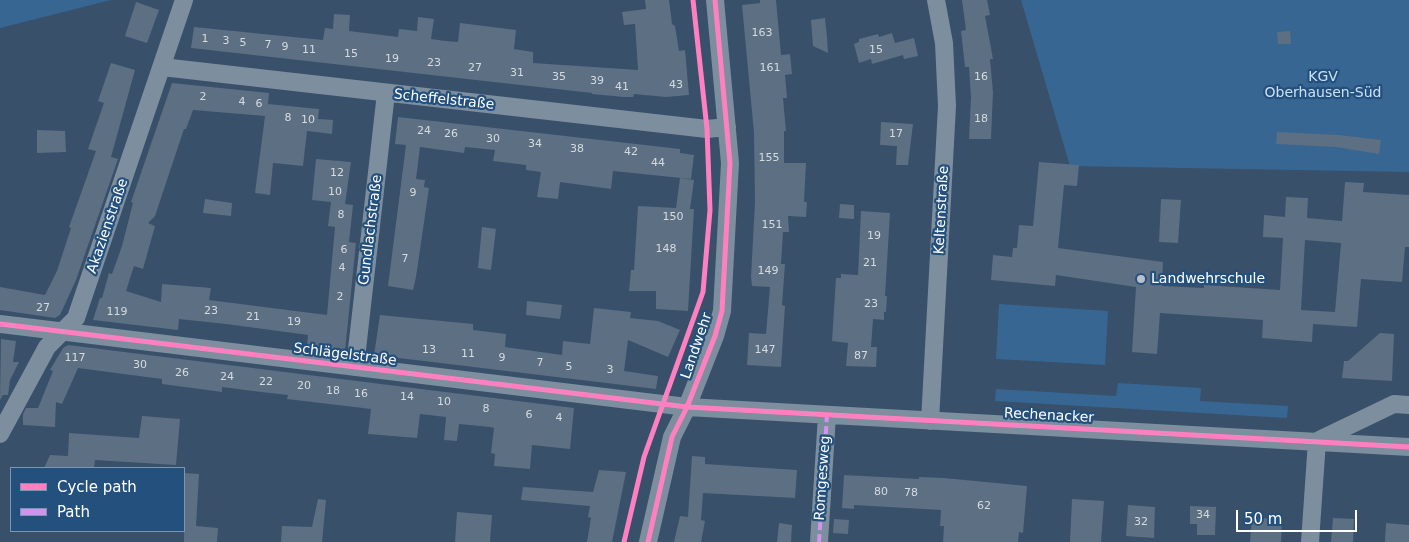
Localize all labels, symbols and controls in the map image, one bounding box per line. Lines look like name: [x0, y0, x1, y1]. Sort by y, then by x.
house number: 163: [752, 26, 772, 40]
house number: 1: [202, 32, 208, 46]
house number: 3: [223, 34, 229, 48]
house number: 5: [240, 36, 246, 50]
house number: 7: [265, 38, 271, 52]
house number: 9: [282, 40, 288, 54]
house number: 11: [302, 43, 316, 57]
house number: 15: [869, 43, 883, 57]
house number: 15: [344, 47, 358, 61]
house number: 19: [385, 52, 399, 66]
house number: 23: [427, 56, 441, 70]
house number: 27: [468, 61, 482, 75]
house number: 161: [760, 61, 780, 75]
house number: 31: [510, 66, 524, 80]
park label: KGV Oberhausen-Süd: [1265, 69, 1381, 102]
house number: 35: [552, 70, 566, 84]
house number: 16: [974, 70, 988, 84]
house number: 39: [590, 74, 604, 88]
house number: 43: [669, 78, 683, 92]
house number: 41: [615, 80, 629, 94]
street label: Scheffelstraße: [393, 86, 495, 114]
house number: 2: [200, 90, 206, 104]
house number: 4: [239, 95, 245, 109]
house number: 6: [256, 97, 262, 111]
house number: 8: [285, 111, 291, 125]
house number: 18: [974, 112, 988, 126]
house number: 10: [301, 113, 315, 127]
house number: 24: [417, 124, 431, 138]
house number: 26: [444, 127, 458, 141]
house number: 17: [889, 127, 903, 141]
house number: 30: [486, 132, 500, 146]
house number: 34: [528, 137, 542, 151]
house number: 38: [570, 142, 584, 156]
house number: 42: [624, 145, 638, 159]
house number: 155: [759, 151, 779, 165]
house number: 44: [651, 156, 665, 170]
street label: Keltenstraße: [931, 165, 953, 255]
house number: 12: [330, 166, 344, 180]
street label: Gundlachstraße: [356, 174, 386, 286]
street label: Akazienstraße: [84, 176, 132, 276]
house number: 10: [328, 185, 342, 199]
house number: 9: [410, 186, 416, 200]
house number: 8: [338, 208, 344, 222]
house number: 150: [663, 210, 683, 224]
house number: 151: [762, 218, 782, 232]
house number: 19: [867, 229, 881, 243]
house number: 148: [656, 242, 676, 256]
house number: 6: [341, 243, 347, 257]
house number: 7: [402, 252, 408, 266]
house number: 21: [863, 256, 877, 270]
house number: 4: [339, 261, 345, 275]
house number: 149: [758, 264, 778, 278]
place label: Landwehrschule: [1151, 271, 1265, 287]
marker: Landwehrschule: [1135, 273, 1147, 285]
house number: 2: [337, 290, 343, 304]
house number: 23: [864, 297, 878, 311]
house number: 27: [36, 301, 50, 315]
house number: 23: [204, 304, 218, 318]
house number: 119: [107, 305, 127, 319]
house number: 21: [246, 310, 260, 324]
street label: Landwehr: [678, 311, 716, 381]
house number: 19: [287, 315, 301, 329]
street label: Schlägelstraße: [292, 340, 398, 370]
house number: 13: [422, 343, 436, 357]
house number: 147: [755, 343, 775, 357]
house number: 11: [461, 347, 475, 361]
house number: 87: [854, 349, 868, 363]
house number: 117: [65, 351, 85, 365]
house number: 9: [499, 351, 505, 365]
house number: 7: [537, 356, 543, 370]
house number: 30: [133, 358, 147, 372]
house number: 5: [566, 360, 572, 374]
house number: 3: [607, 363, 613, 377]
house number: 26: [175, 366, 189, 380]
house number: 24: [220, 370, 234, 384]
house number: 22: [259, 375, 273, 389]
house number: 20: [297, 379, 311, 393]
house number: 18: [326, 384, 340, 398]
house number: 16: [354, 387, 368, 401]
house number: 14: [400, 390, 414, 404]
house number: 10: [437, 395, 451, 409]
house number: 8: [483, 402, 489, 416]
street label: Rechenacker: [1004, 405, 1094, 427]
house number: 6: [526, 408, 532, 422]
house number: 4: [556, 411, 562, 425]
street label: Romgesweg: [812, 435, 834, 521]
legend: [10, 467, 185, 532]
text: Cycle path: [57, 478, 137, 496]
house number: 80: [874, 485, 888, 499]
house number: 78: [904, 486, 918, 500]
house number: 62: [977, 499, 991, 513]
scale bar: [1239, 500, 1360, 532]
text: Path: [57, 503, 90, 521]
house number: 34: [1196, 508, 1210, 522]
text: 50 m: [1244, 510, 1282, 528]
house number: 32: [1134, 515, 1148, 529]

